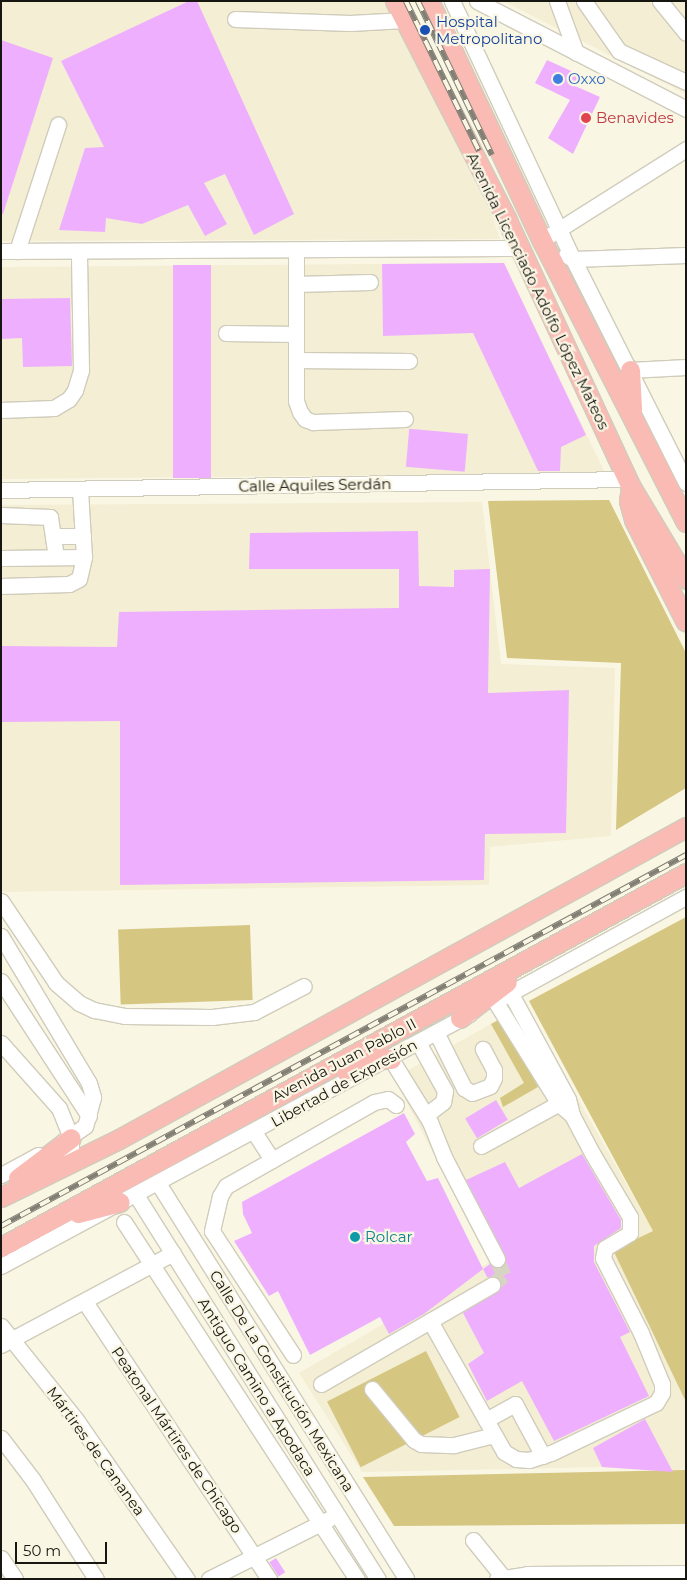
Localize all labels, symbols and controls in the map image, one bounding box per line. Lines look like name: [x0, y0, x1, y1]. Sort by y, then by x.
place label: Hospital Metropolitano: [436, 12, 542, 47]
marker: Hospital Metropolitano: [418, 23, 432, 37]
place label: Oxxo: [568, 70, 606, 88]
marker: Oxxo: [552, 73, 564, 85]
place label: Benavides: [596, 109, 674, 127]
marker: Benavides: [580, 112, 592, 124]
street label: Avenida Licenciado Adolfo López Mateos: [463, 150, 613, 432]
street label: Calle Aquiles Serdán: [238, 475, 392, 495]
street label: Avenida Juan Pablo II: [269, 1014, 419, 1106]
street label: Libertad de Expresión: [268, 1035, 420, 1131]
place label: Rolcar: [365, 1228, 413, 1246]
marker: Rolcar: [349, 1231, 361, 1243]
street label: Calle De La Constitución Mexicana: [206, 1267, 358, 1495]
street label: Antiguo Camino a Apodaca: [195, 1294, 319, 1480]
street label: Peatonal Mártires de Chicago: [108, 1343, 246, 1537]
street label: Mártires de Cananea: [43, 1383, 149, 1519]
scale bar: [18, 1532, 110, 1564]
text: 50 m: [23, 1541, 61, 1560]

